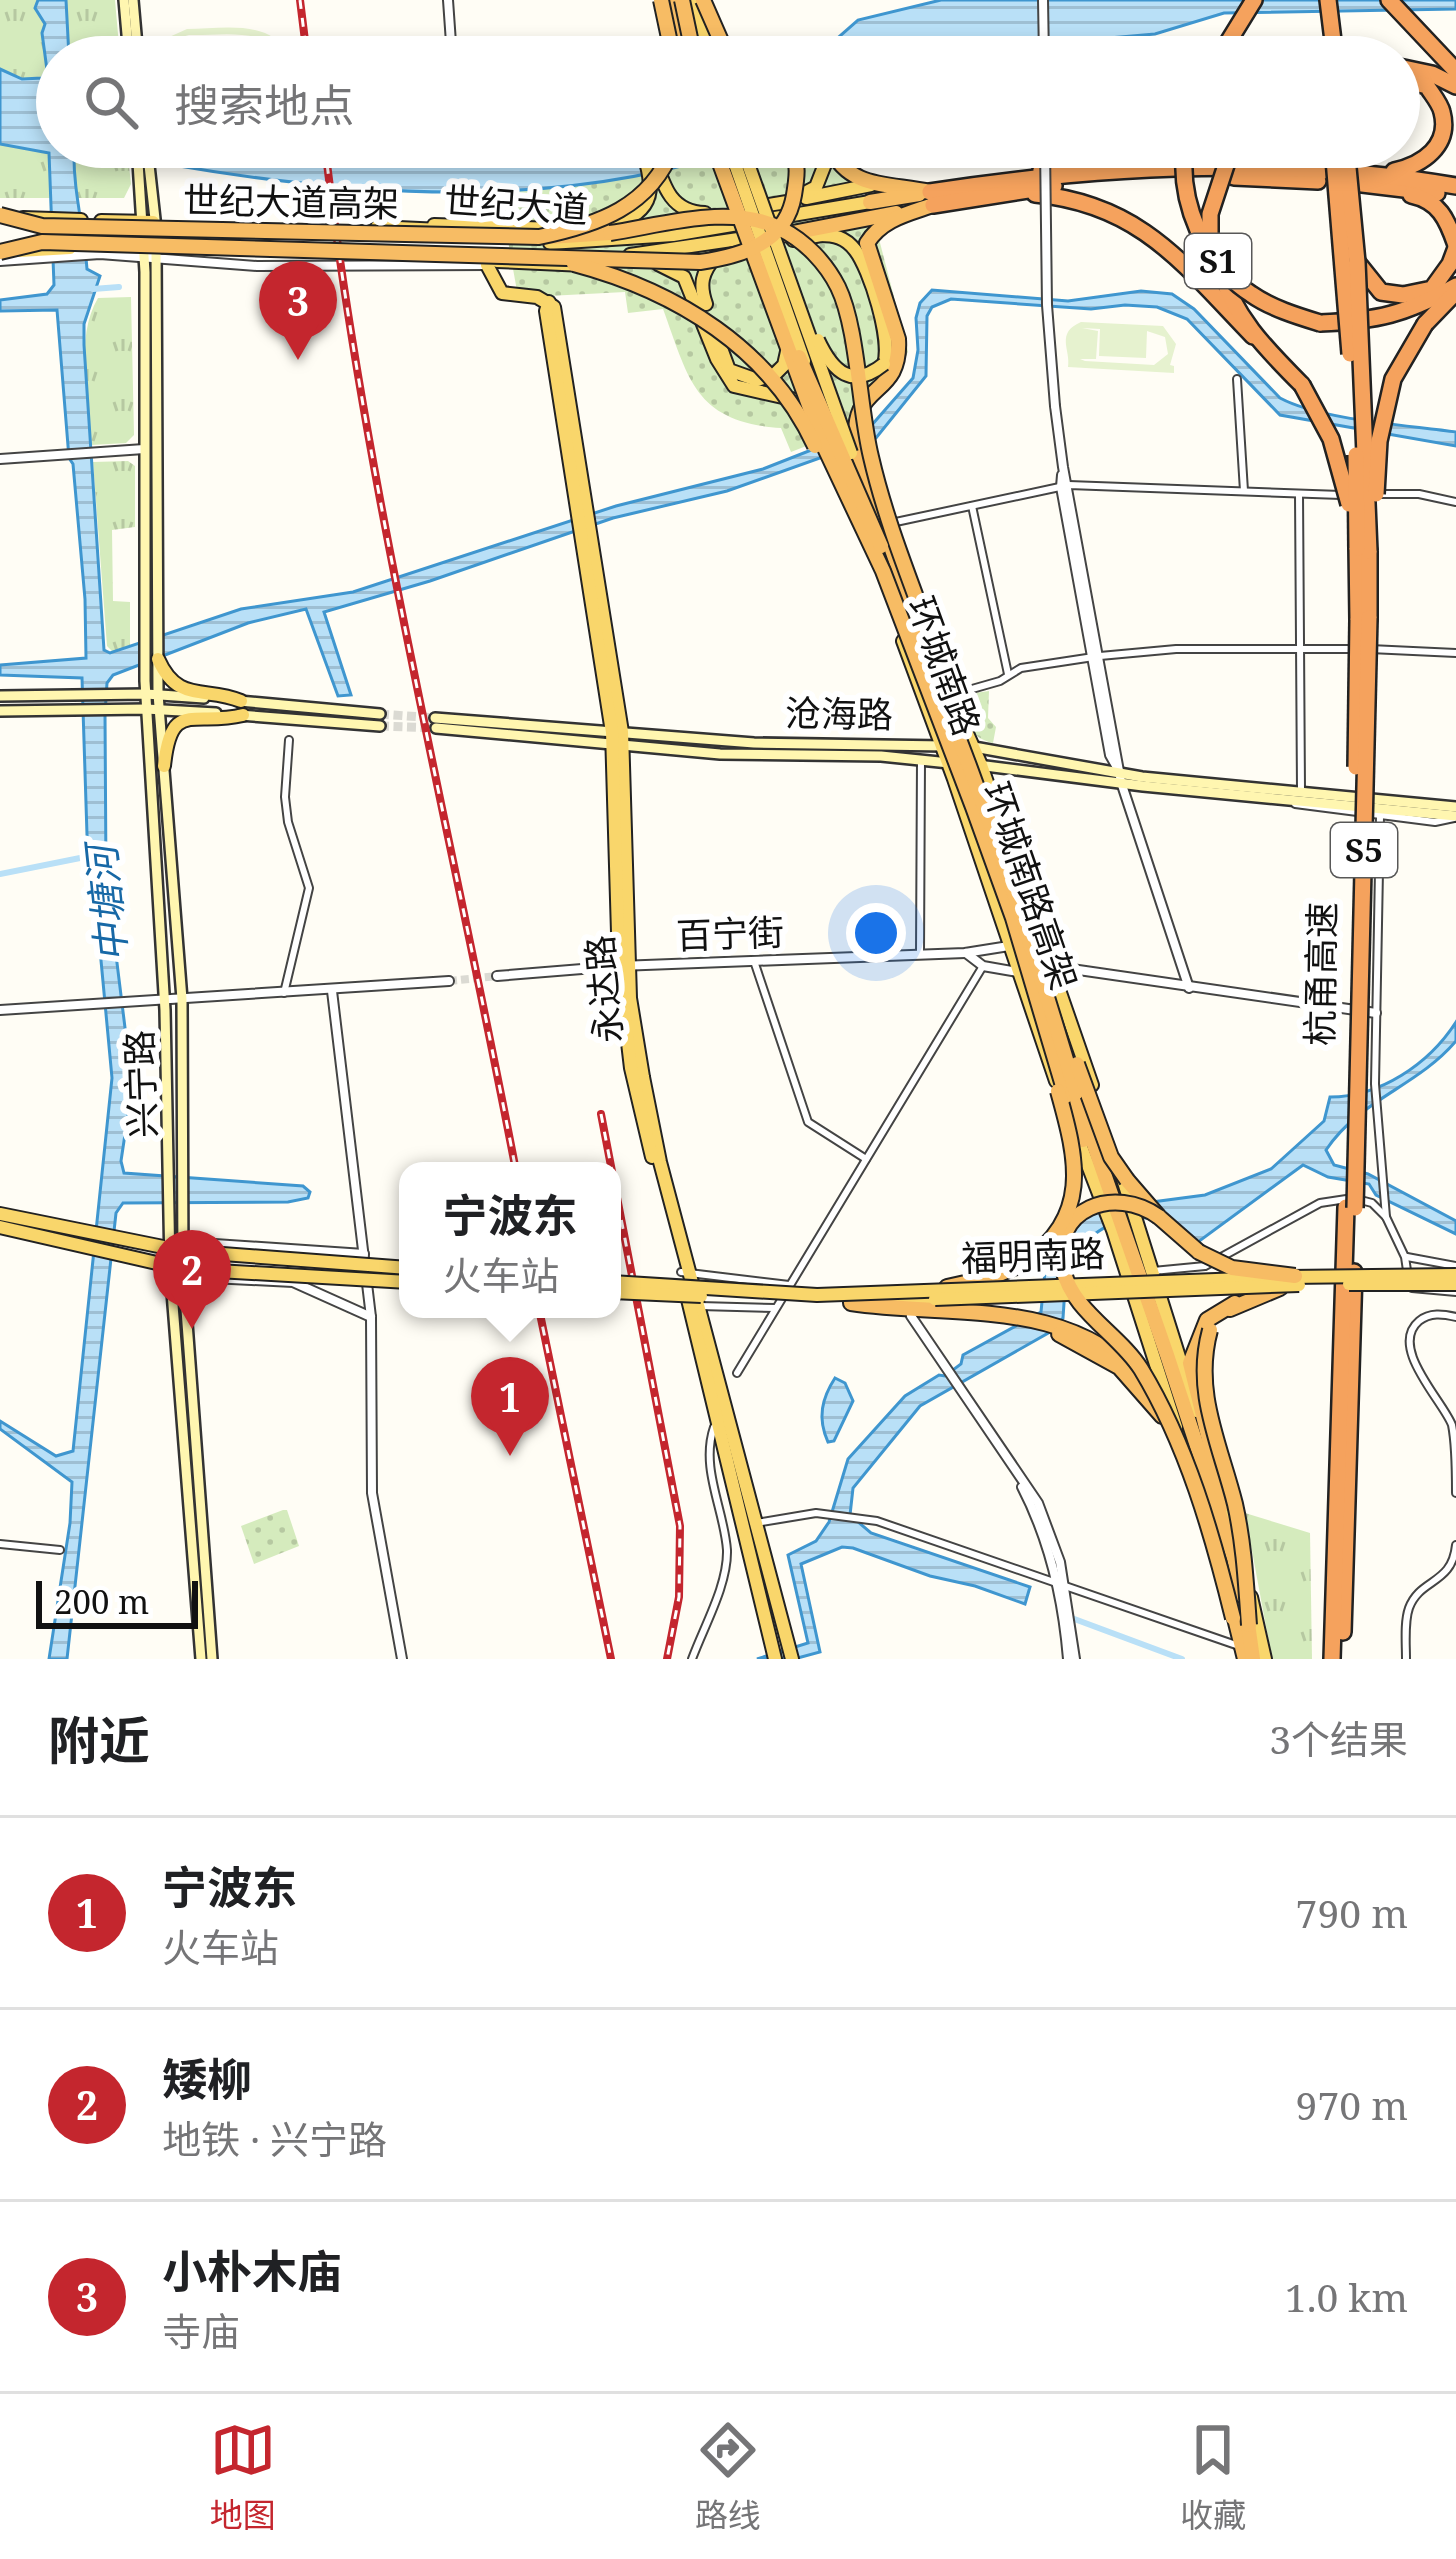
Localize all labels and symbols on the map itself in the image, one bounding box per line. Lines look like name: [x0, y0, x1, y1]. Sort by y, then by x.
street label: 世纪大道高架: [183, 175, 399, 228]
street label: 世纪大道: [442, 175, 590, 234]
road number: S1: [1185, 234, 1251, 288]
pin: 3: [259, 261, 337, 360]
street label: 环城南路: [897, 590, 992, 742]
street label: 沧海路: [785, 688, 893, 739]
street label: 环城南路高架: [972, 776, 1089, 996]
road number: S5: [1331, 823, 1397, 877]
water label: 中塘河: [72, 836, 138, 965]
street label: 杭甬高速: [1295, 902, 1346, 1046]
your location: [846, 903, 906, 963]
street label: 百宁街: [675, 907, 785, 960]
street label: 永达路: [574, 933, 633, 1045]
street label: 兴宁路: [114, 1029, 167, 1139]
street label: 福明南路: [960, 1229, 1106, 1282]
pin: 2: [153, 1230, 231, 1329]
pin: 1: [471, 1357, 549, 1456]
scale bar: [36, 1575, 198, 1628]

